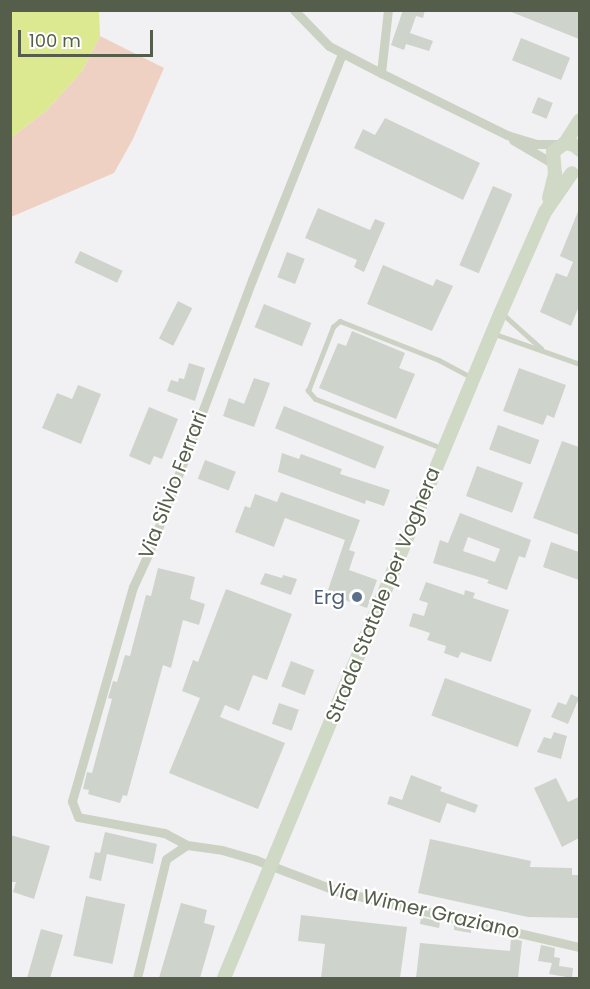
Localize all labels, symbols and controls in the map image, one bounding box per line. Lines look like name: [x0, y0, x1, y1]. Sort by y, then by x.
scale bar: [21, 18, 156, 56]
text: 100 m: [29, 28, 81, 53]
street label: Via Silvio Ferrari: [134, 408, 212, 562]
street label: Strada Statale per Voghera: [321, 464, 445, 726]
place label: Erg: [314, 585, 345, 609]
marker: Erg: [350, 590, 364, 604]
street label: Via Wimer Graziano: [324, 876, 522, 944]

